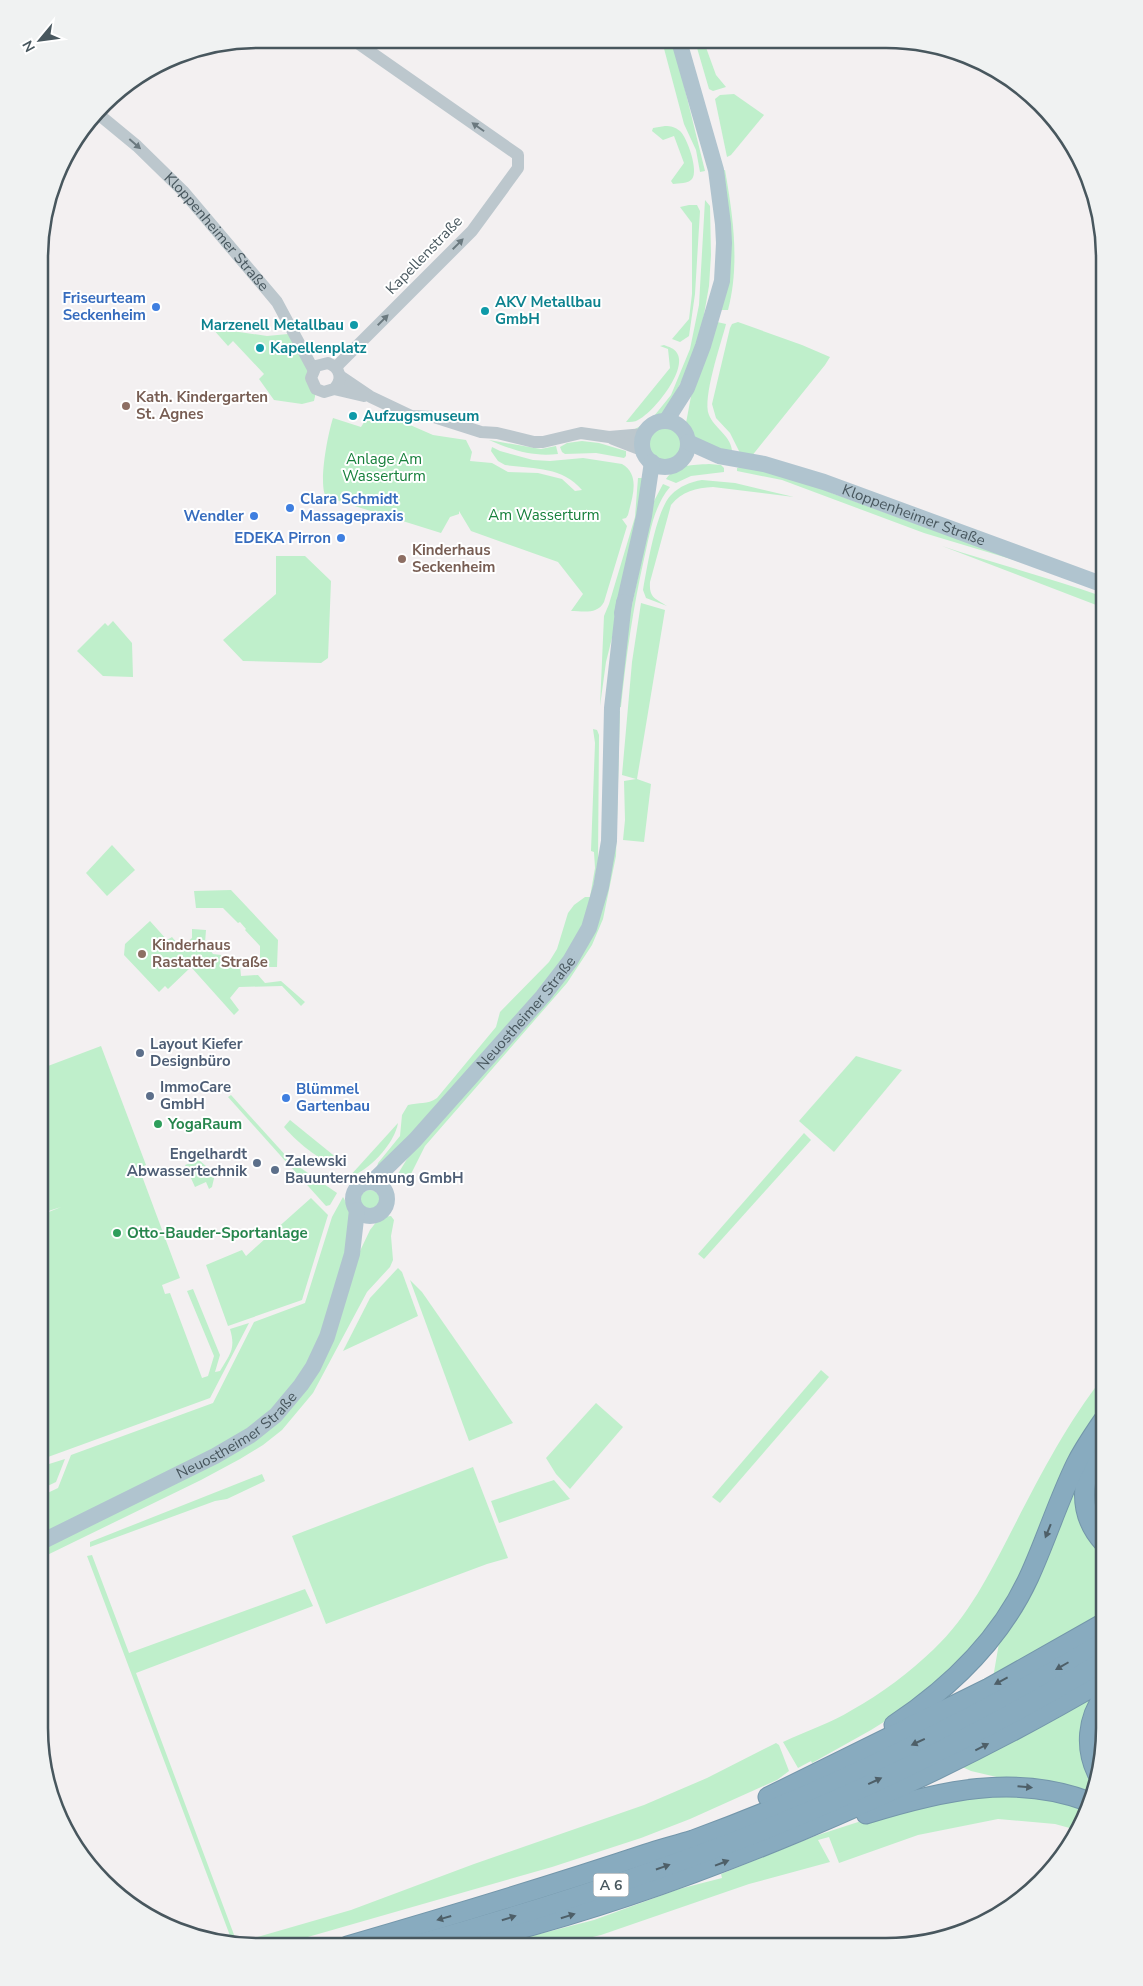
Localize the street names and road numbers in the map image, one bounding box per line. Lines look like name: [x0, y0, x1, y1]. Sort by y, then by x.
street label: Kloppenheimer Straße: [160, 168, 274, 295]
street label: Kapellenstraße: [381, 211, 467, 299]
street label: Kloppenheimer Straße: [839, 480, 988, 550]
street label: Neuostheimer Straße: [472, 952, 580, 1074]
street label: Neuostheimer Straße: [173, 1387, 301, 1484]
road number: A 6: [594, 1874, 628, 1896]

